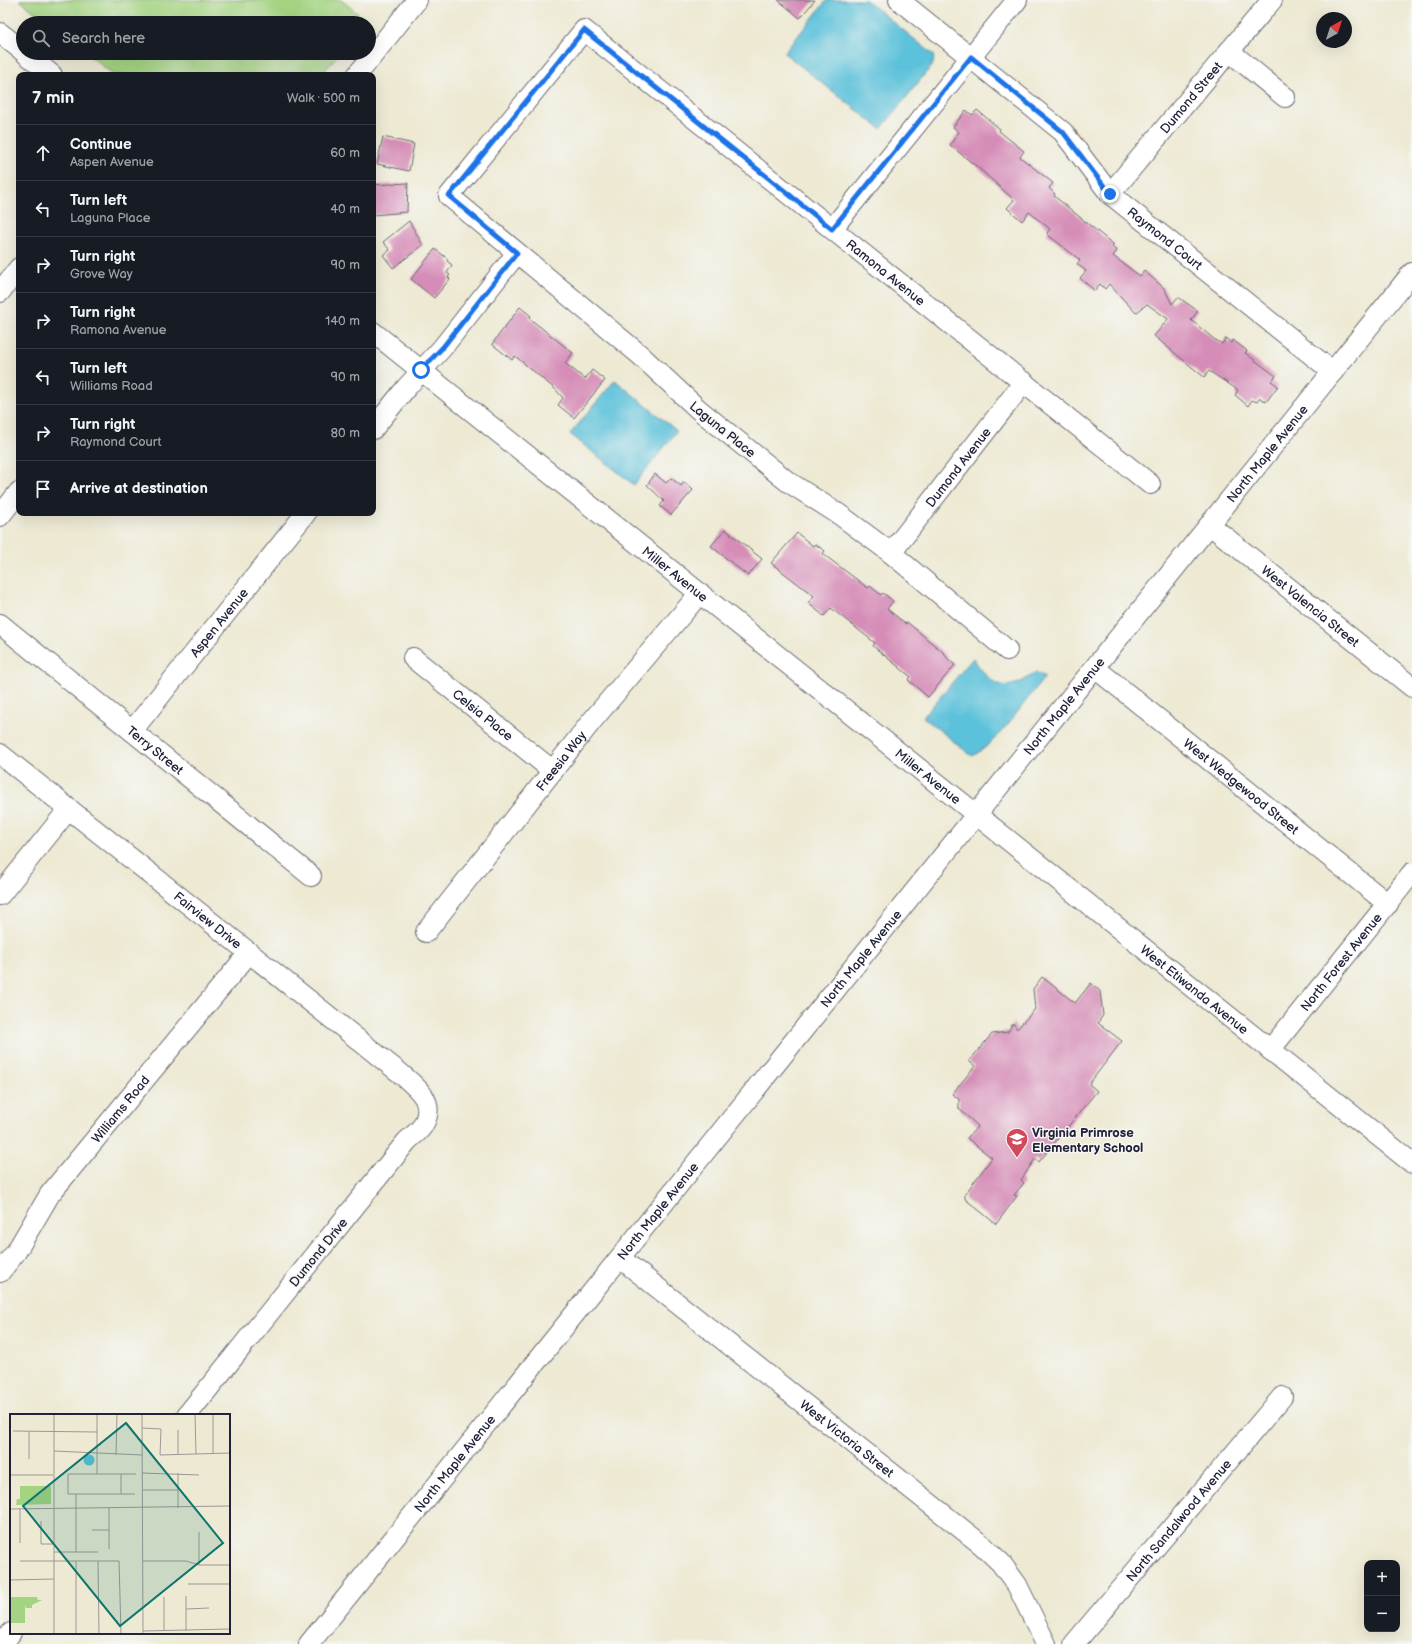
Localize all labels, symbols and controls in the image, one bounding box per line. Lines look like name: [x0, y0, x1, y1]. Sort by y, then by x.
north arrow: [1316, 12, 1352, 48]
search box: [16, 16, 376, 60]
icon: search: [30, 27, 52, 49]
text: Search here: [62, 29, 145, 48]
street label: Dumond Street: [1157, 59, 1226, 137]
text: 7 min: [32, 88, 74, 108]
text: Walk · 500 m: [287, 90, 360, 106]
text: Continue: [70, 135, 132, 154]
icon: ahead: [32, 142, 54, 164]
text: 60 m: [330, 145, 360, 161]
text: Aspen Avenue: [70, 154, 154, 170]
route end: [1101, 185, 1119, 203]
text: Turn left: [70, 191, 127, 210]
icon: left: [32, 198, 54, 220]
text: 40 m: [330, 201, 360, 217]
street label: Raymond Court: [1124, 204, 1205, 274]
text: Laguna Place: [70, 210, 150, 226]
street label: Ramona Avenue: [843, 236, 928, 310]
text: Turn right: [70, 247, 135, 266]
icon: right: [32, 254, 54, 276]
text: 90 m: [331, 257, 360, 273]
text: Grove Way: [70, 266, 133, 282]
text: Turn right: [70, 303, 135, 322]
icon: right: [32, 310, 54, 332]
text: 140 m: [325, 313, 360, 329]
text: Ramona Avenue: [70, 322, 167, 338]
text: Turn left: [70, 359, 127, 378]
route start: [412, 361, 430, 379]
icon: left: [32, 366, 54, 388]
text: 90 m: [331, 369, 360, 385]
text: Williams Road: [70, 378, 153, 394]
street label: Laguna Place: [686, 398, 759, 461]
street label: North Maple Avenue: [1224, 402, 1312, 506]
text: Turn right: [70, 415, 135, 434]
icon: right: [32, 422, 54, 444]
street label: Dumond Avenue: [923, 424, 995, 511]
text: 80 m: [331, 425, 360, 441]
text: Raymond Court: [70, 434, 161, 450]
icon: arrive: [32, 478, 54, 500]
text: Arrive at destination: [70, 479, 208, 498]
street label: Miller Avenue: [639, 543, 711, 606]
street label: West Valencia Street: [1258, 562, 1362, 651]
street label: Aspen Avenue: [187, 585, 252, 661]
street label: North Maple Avenue: [1020, 654, 1109, 759]
street label: Celsia Place: [449, 686, 516, 745]
street label: Terry Street: [123, 723, 186, 778]
street label: Freesia Way: [533, 728, 590, 794]
street label: West Wedgewood Street: [1180, 735, 1302, 838]
street label: Miller Avenue: [892, 746, 964, 808]
street label: Fairview Drive: [170, 889, 245, 953]
street label: North Maple Avenue: [817, 907, 906, 1011]
street label: North Forest Avenue: [1297, 910, 1386, 1015]
street label: West Etiwanda Avenue: [1137, 942, 1251, 1038]
street label: Williams Road: [88, 1073, 153, 1147]
place label: Virginia Primrose Elementary School: [1032, 1125, 1143, 1156]
school or university icon: Virginia Primrose Elementary School: [1004, 1126, 1030, 1159]
street label: North Maple Avenue: [614, 1159, 703, 1263]
street label: Dumond Drive: [286, 1215, 352, 1290]
street label: West Victoria Street: [796, 1397, 897, 1481]
street label: North Maple Avenue: [411, 1412, 499, 1516]
inset map: [10, 1414, 230, 1634]
street label: North Sandalwood Avenue: [1123, 1456, 1235, 1585]
map controls: [1364, 1560, 1400, 1632]
button: +: [1364, 1560, 1400, 1596]
button: −: [1364, 1596, 1400, 1632]

